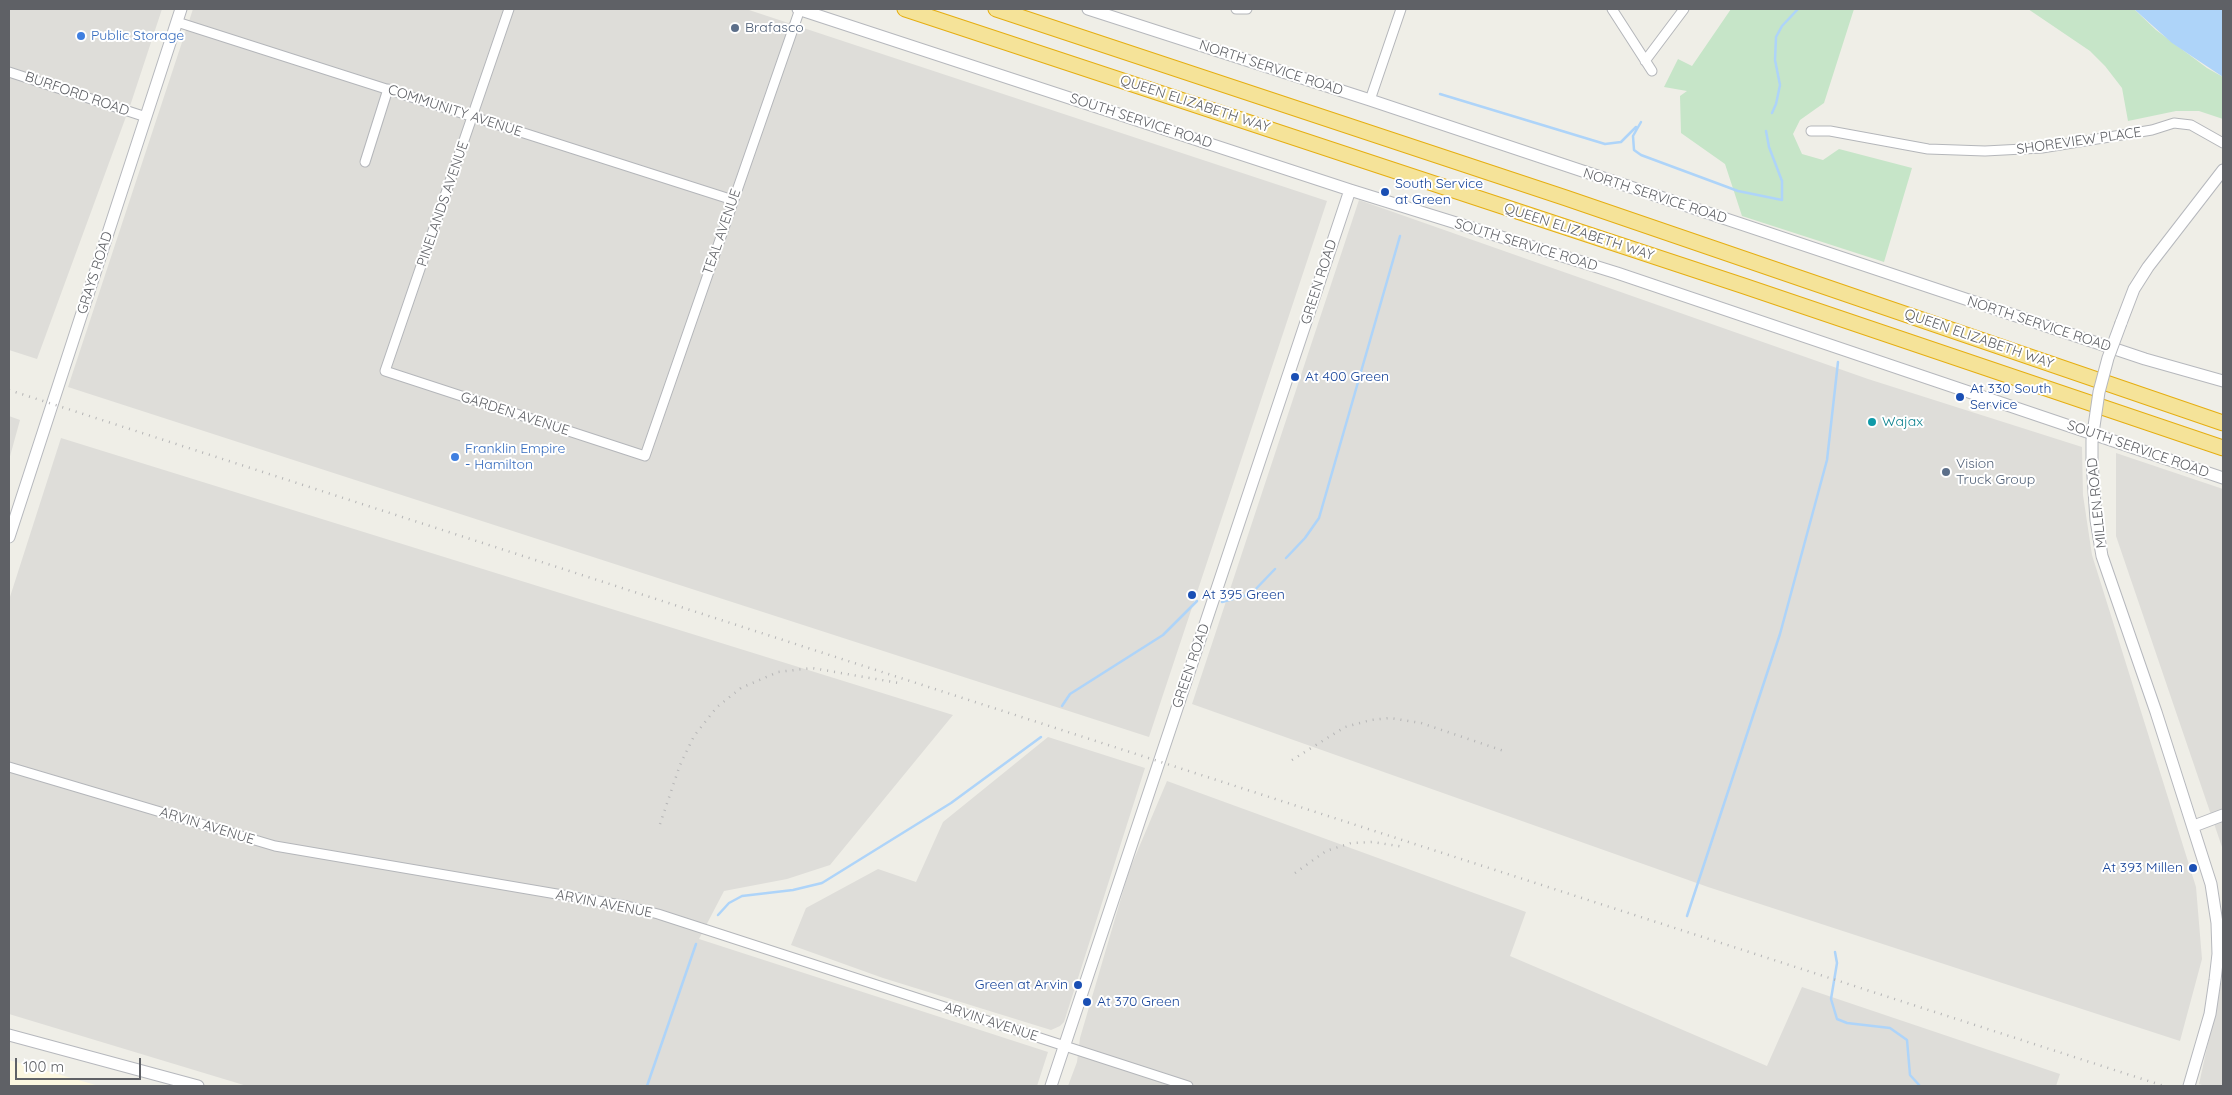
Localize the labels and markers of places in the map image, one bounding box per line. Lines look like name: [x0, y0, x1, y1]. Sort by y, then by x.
place label: Brafasco: [745, 20, 804, 36]
marker: Brafasco: [729, 22, 741, 34]
place label: Public Storage: [91, 28, 184, 44]
marker: Public Storage: [75, 30, 87, 42]
place label: South Service at Green: [1395, 176, 1483, 208]
marker: South Service at Green: [1379, 186, 1391, 198]
place label: At 400 Green: [1305, 369, 1389, 385]
marker: At 400 Green: [1289, 371, 1301, 383]
place label: At 330 South Service: [1970, 381, 2051, 414]
marker: At 330 South Service: [1954, 391, 1966, 403]
place label: Wajax: [1882, 414, 1923, 430]
marker: Wajax: [1866, 416, 1878, 428]
place label: Franklin Empire - Hamilton: [465, 441, 565, 474]
marker: Franklin Empire - Hamilton: [449, 451, 461, 463]
place label: Vision Truck Group: [1956, 456, 2035, 488]
marker: Vision Truck Group: [1940, 466, 1952, 478]
place label: At 395 Green: [1202, 587, 1285, 603]
marker: At 395 Green: [1186, 589, 1198, 601]
place label: At 393 Millen: [2102, 860, 2183, 876]
marker: At 393 Millen: [2187, 862, 2199, 874]
place label: Green at Arvin: [975, 977, 1068, 993]
marker: Green at Arvin: [1072, 979, 1084, 991]
place label: At 370 Green: [1097, 994, 1180, 1010]
marker: At 370 Green: [1081, 996, 1093, 1008]

